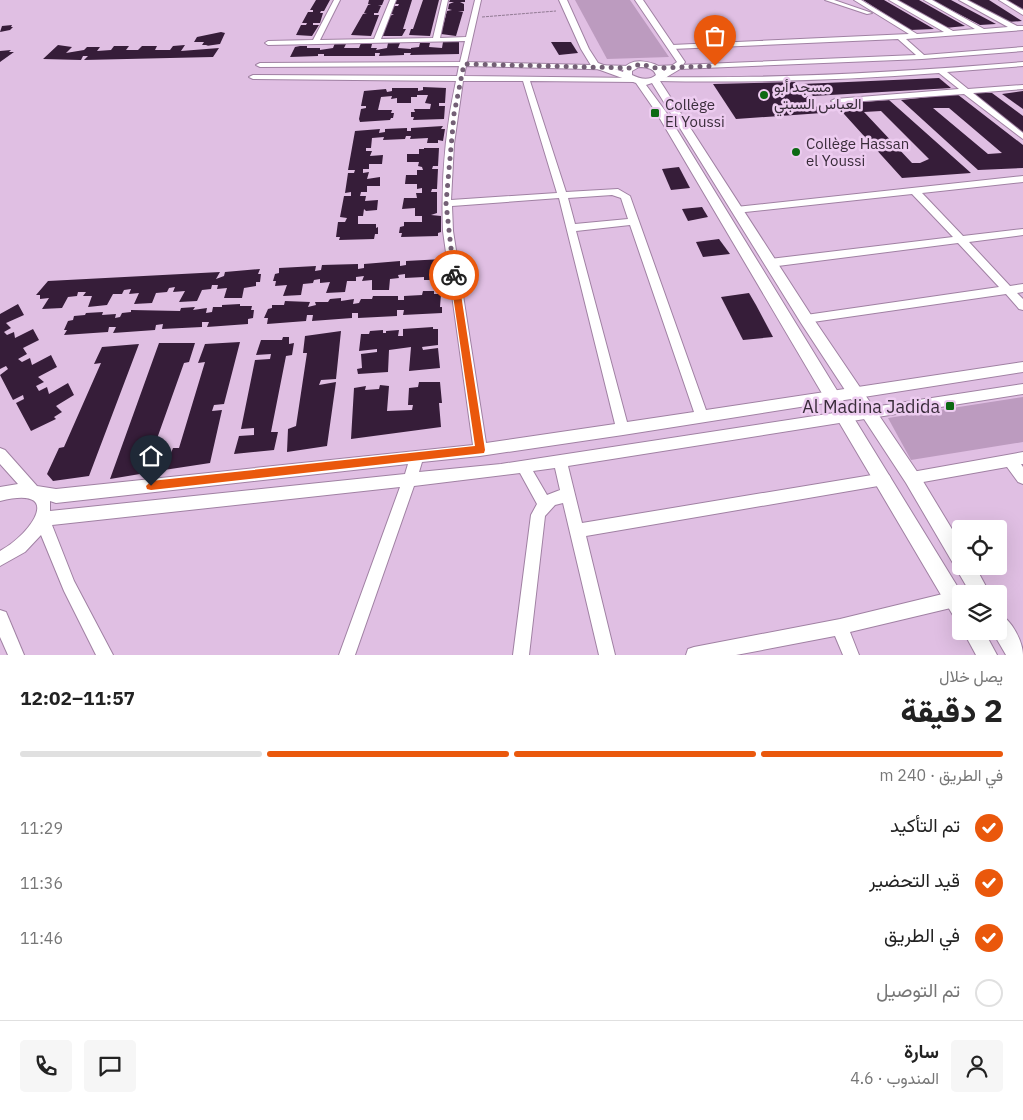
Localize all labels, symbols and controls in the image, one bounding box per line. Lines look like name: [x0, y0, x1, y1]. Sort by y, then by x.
pin: [694, 15, 736, 66]
icon: bag: [701, 22, 729, 50]
place label: مسجد أبو العباس السبتي: [774, 77, 862, 117]
marker: مسجد أبو العباس السبتي: [758, 89, 770, 101]
place label: Collège El Youssi: [665, 95, 725, 131]
marker: Collège El Youssi: [649, 107, 661, 119]
place label: Collège Hassan el Youssi: [806, 134, 909, 170]
marker: Collège Hassan el Youssi: [790, 146, 802, 158]
courier: [429, 250, 479, 300]
icon: bike: [440, 261, 468, 289]
place label: Al Madina Jadida: [802, 395, 940, 418]
marker: Al Madina Jadida: [944, 400, 956, 412]
pin: [130, 435, 172, 486]
icon: home: [137, 442, 165, 470]
map controls: [952, 520, 1007, 640]
button: locate: [952, 520, 1007, 575]
button: layers: [952, 585, 1007, 640]
text: يصل خلال: [939, 666, 1003, 686]
text: 11:57–12:02: [20, 686, 135, 710]
text: 2 دقيقة: [900, 689, 1003, 731]
text: في الطريق · 240 m: [880, 765, 1003, 785]
text: تم التأكيد: [890, 813, 960, 837]
icon: check: [975, 814, 1003, 842]
text: 11:29: [20, 818, 63, 838]
text: قيد التحضير: [869, 868, 960, 892]
icon: check: [975, 869, 1003, 897]
text: 11:36: [20, 873, 63, 893]
text: في الطريق: [884, 923, 960, 947]
icon: check: [975, 924, 1003, 952]
text: 11:46: [20, 928, 63, 948]
text: تم التوصيل: [876, 978, 960, 1002]
text: سارة: [904, 1039, 939, 1063]
button: phone: [20, 1040, 72, 1092]
button: chat: [84, 1040, 136, 1092]
button: person: [951, 1040, 1003, 1092]
text: المندوب · 4.6: [850, 1068, 939, 1088]

